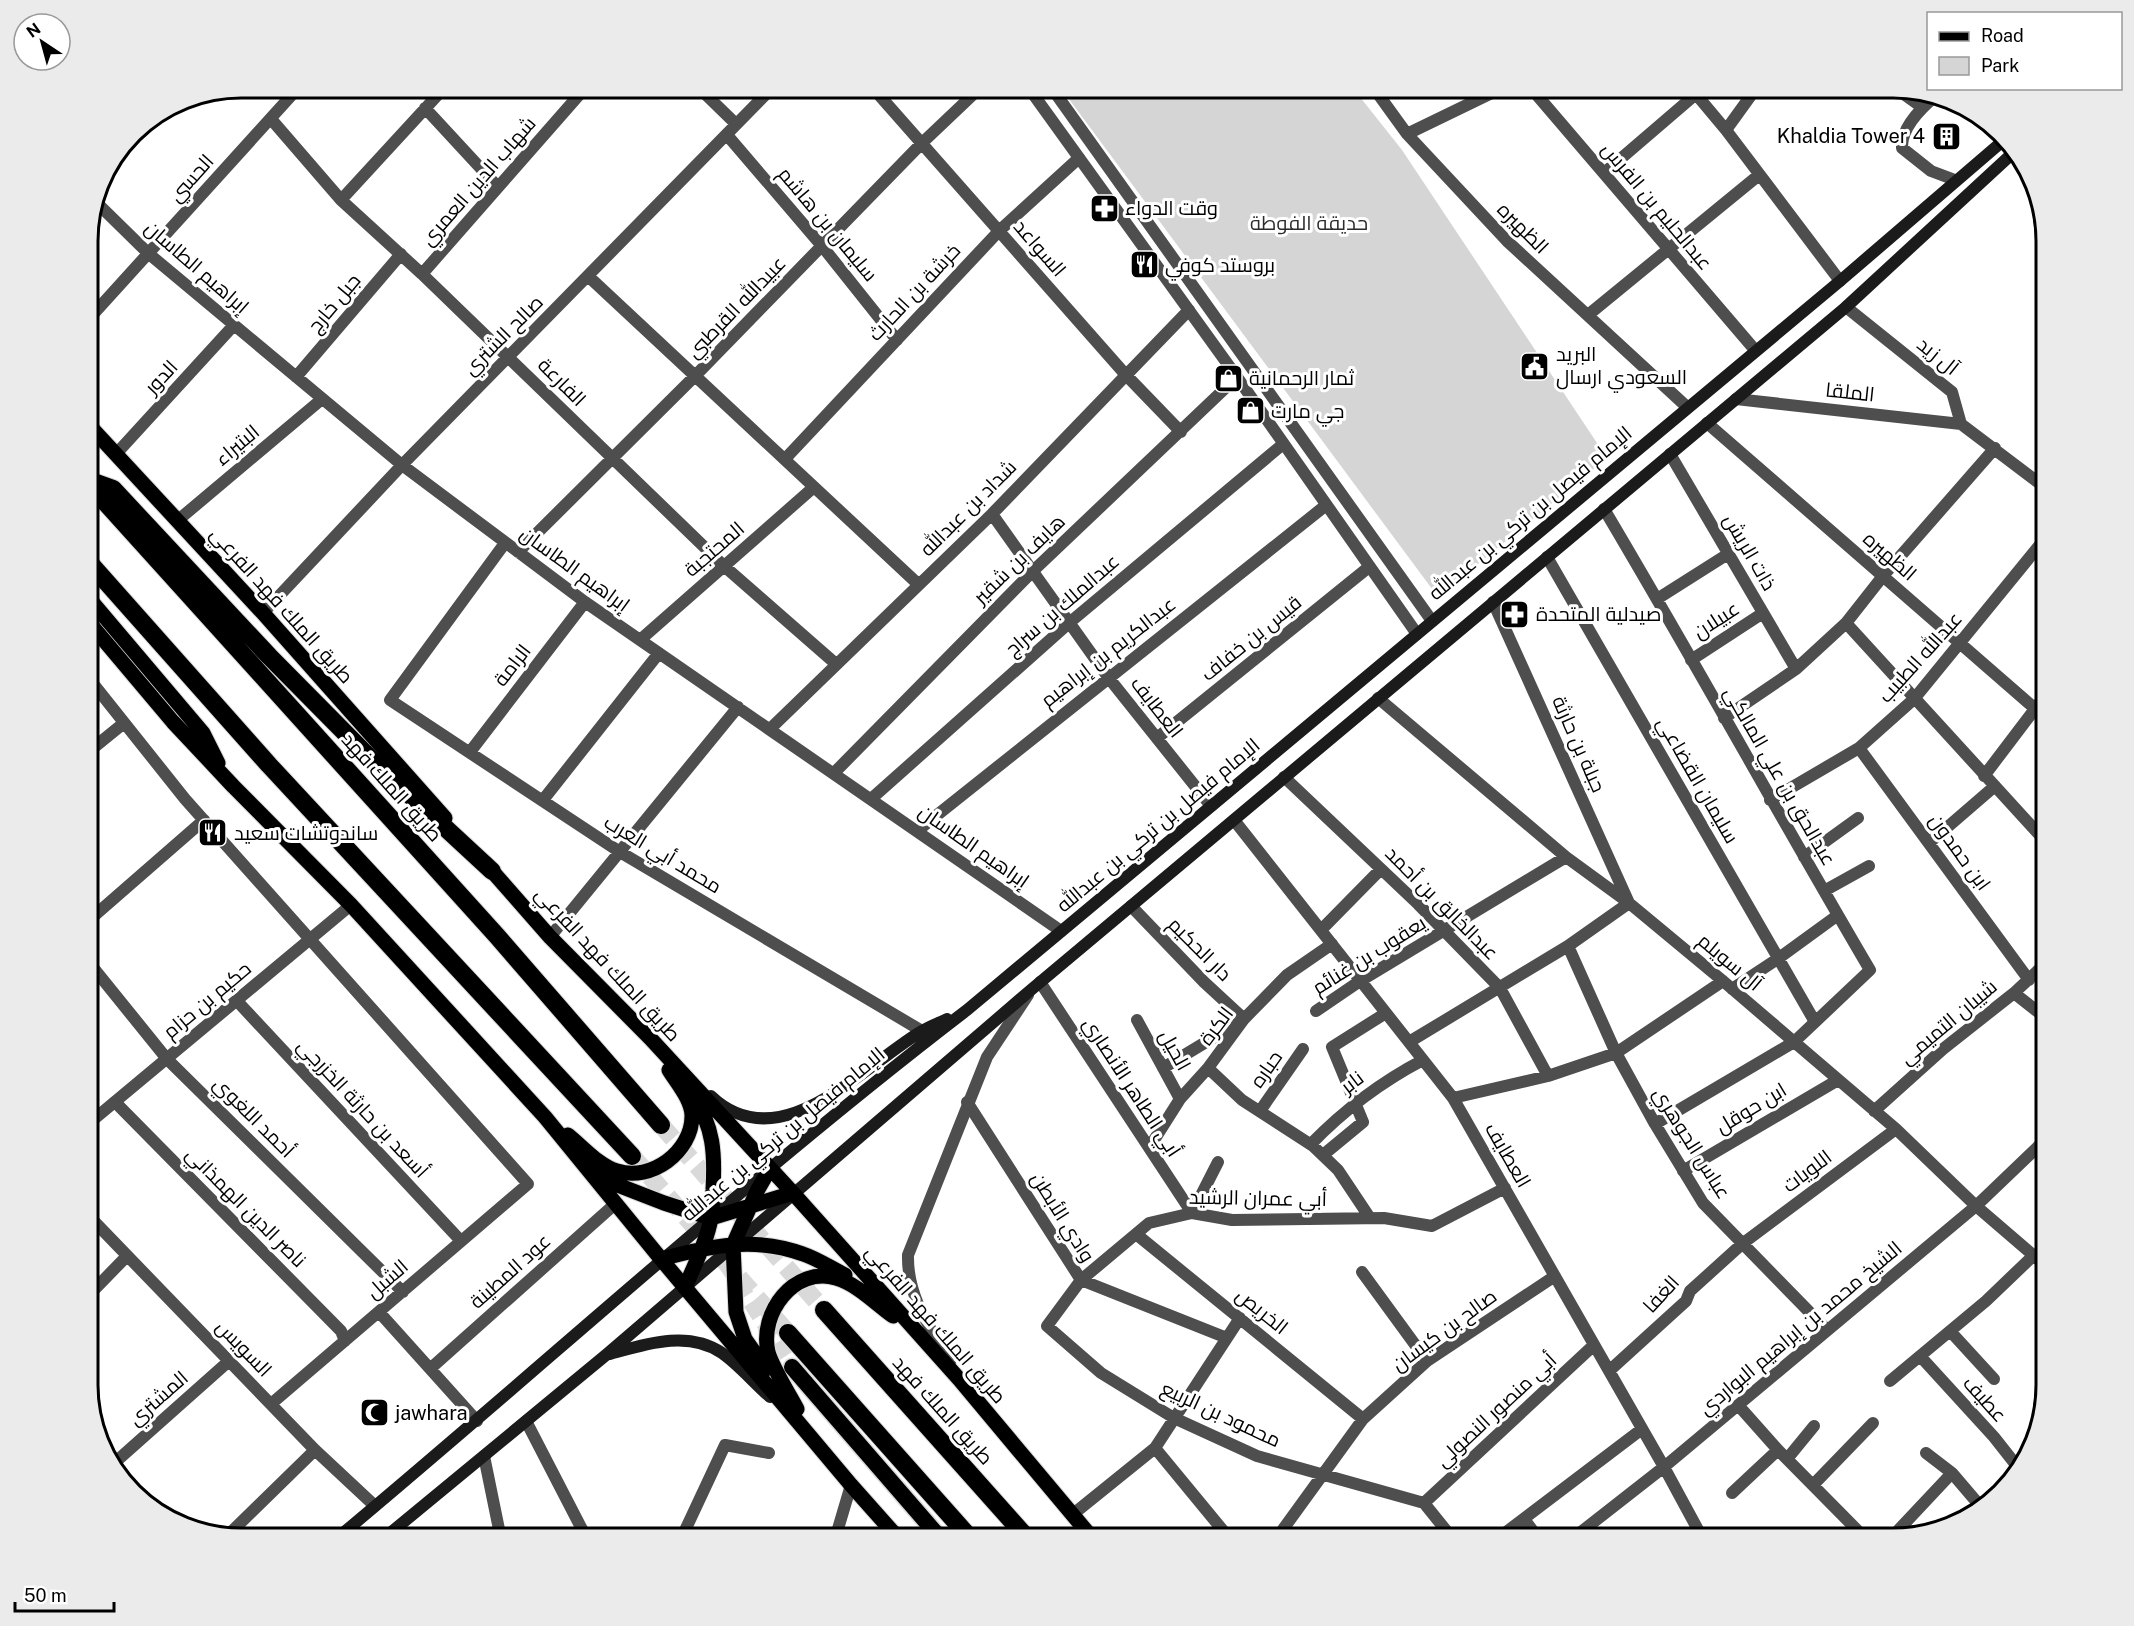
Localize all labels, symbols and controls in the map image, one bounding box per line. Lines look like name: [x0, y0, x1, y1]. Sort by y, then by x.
north arrow: [12, 12, 72, 72]
legend: [1927, 12, 2122, 90]
text: N: [23, 19, 44, 42]
text: Road: [1981, 25, 2024, 46]
text: Park: [1981, 55, 2019, 76]
street label: شهاب الدين العمري: [415, 112, 544, 253]
building icon: Khaldia Tower 4: [1930, 120, 1962, 152]
place label: Khaldia Tower 4: [1777, 124, 1925, 148]
street label: عبدالحليم بن الفرس: [1595, 137, 1717, 276]
street label: الحسي: [163, 149, 221, 209]
street label: سليمان بن هاشم: [772, 162, 883, 287]
pharmacy icon: وقت الدواء: [1088, 192, 1120, 224]
place label: وقت الدواء: [1125, 196, 1218, 220]
street label: الظهيره: [1492, 197, 1554, 259]
park label: حديقة الفوطة: [1250, 211, 1368, 235]
street label: إبراهيم الطاسان: [139, 215, 254, 320]
street label: السواعد: [1009, 215, 1071, 281]
street label: خرشة بن الحارث: [863, 238, 966, 346]
restaurant icon: بروستد كوفي: [1128, 249, 1160, 281]
street label: عبيدالله القرطبي: [681, 250, 793, 366]
place label: بروستد كوفي: [1165, 253, 1275, 281]
street label: جبل خارج: [302, 269, 367, 339]
street label: صالح الشتري: [458, 290, 551, 383]
street label: آل زيد: [1912, 332, 1964, 381]
place label: البريد السعودي ارسال: [1556, 342, 1687, 393]
public building icon: البريد السعودي ارسال: [1519, 350, 1551, 382]
street label: الفارعة: [533, 353, 591, 411]
street label: الدور: [139, 355, 183, 400]
shop icon: ثمار الرحمانية: [1212, 362, 1244, 394]
place label: ثمار الرحمانية: [1249, 366, 1355, 390]
street label: الملقا: [1824, 377, 1876, 407]
shop icon: جي مارت: [1234, 395, 1266, 427]
place label: جي مارت: [1271, 399, 1344, 427]
street label: البتيراء: [210, 419, 264, 471]
street label: الإمام فيصل بن تركي بن عبدالله: [1423, 420, 1639, 608]
street label: شداد بن عبدالله: [914, 454, 1022, 562]
street label: هايف بن شقير: [967, 509, 1071, 610]
street label: ذات الريش: [1718, 509, 1782, 595]
street label: المحتجبة: [679, 516, 749, 582]
street label: إبراهيم الطاسان: [514, 521, 634, 618]
street label: طريق الملك فهد الفرعي: [202, 522, 359, 691]
street label: الظهيره: [1858, 526, 1922, 586]
street label: عبدالملك بن سراج: [1000, 549, 1125, 663]
street label: قيس بن خفاف: [1196, 590, 1307, 687]
street label: عبدالكريم بن إبراهيم: [1036, 592, 1182, 714]
street label: عبيلان: [1688, 596, 1744, 645]
pharmacy icon: صيدلية المتحدة: [1499, 598, 1531, 630]
place label: صيدلية المتحدة: [1536, 602, 1661, 626]
street label: عبدالله الطبيب: [1872, 606, 1967, 707]
street label: الرامة: [488, 639, 536, 691]
street label: العطايف: [1126, 672, 1188, 742]
street label: عبدالحق بن علي المالكي: [1715, 682, 1841, 872]
street label: جبلة بن حارثة: [1546, 692, 1611, 796]
street label: سليمان القضاعي: [1649, 712, 1744, 850]
street label: طريق الملك فهد: [336, 728, 447, 847]
street label: الإمام فيصل بن تركي بن عبدالله: [1051, 732, 1267, 920]
street label: إبراهيم الطاسان: [913, 799, 1034, 895]
street label: ابن حمدون: [1923, 809, 1996, 896]
street label: محمد أبي العرب: [598, 810, 726, 902]
restaurant icon: ساندوتشات سعيد: [197, 817, 229, 849]
place label: ساندوتشات سعيد: [234, 821, 378, 845]
street label: عبدالخالق بن أحمد: [1380, 841, 1504, 965]
street label: طريق الملك فهد الفرعي: [527, 882, 686, 1049]
street label: يعقوب بن غنائم: [1308, 910, 1432, 1001]
street label: دار الحكيم: [1162, 912, 1237, 987]
street label: آل سويلم: [1692, 928, 1767, 998]
street label: حكيم بن حزام: [158, 956, 257, 1045]
street label: شيبان التميمي: [1894, 974, 2004, 1073]
street label: الكرة: [1194, 1002, 1238, 1050]
street label: أبي الطاهر الأنصاري: [1075, 1013, 1186, 1163]
street label: الحيل: [1153, 1025, 1196, 1075]
street label: أسعد بن حارثة الخزرجي: [289, 1033, 434, 1185]
street label: الإمام فيصل بن تركي بن عبدالله: [676, 1041, 892, 1229]
street label: حباره: [1245, 1046, 1287, 1092]
street label: نابر: [1335, 1066, 1368, 1099]
street label: أحمد اللغوي: [206, 1071, 300, 1165]
street label: ابن حوقل: [1711, 1078, 1791, 1139]
street label: عباس الجوهري: [1645, 1083, 1736, 1205]
street label: العطايف: [1480, 1118, 1536, 1192]
street label: ناصر الدين الهمذاني: [178, 1142, 311, 1275]
street label: اللويات: [1778, 1145, 1836, 1197]
street label: وادي الأبطن: [1023, 1168, 1100, 1268]
street label: أبي عمران الرشيد: [1189, 1185, 1327, 1215]
street label: عود المطينة: [465, 1228, 555, 1314]
street label: الشيخ محمد بن إبراهيم البواردي: [1693, 1236, 1909, 1423]
street label: طريق الملك فهد الفرعي: [858, 1240, 1011, 1411]
street label: الشبل: [361, 1254, 414, 1305]
street label: الغفا: [1638, 1270, 1684, 1318]
street label: الخريص: [1230, 1283, 1293, 1340]
street label: صالح بن كيسان: [1387, 1284, 1502, 1378]
street label: السويس: [210, 1315, 277, 1382]
street label: أبي منصور النصولي: [1431, 1348, 1564, 1475]
street label: طريق الملك فهد: [887, 1351, 998, 1470]
street label: المشتري: [123, 1366, 195, 1433]
street label: عطيف: [1958, 1371, 2012, 1427]
street label: محمود بن الربيع: [1156, 1376, 1285, 1454]
mosque icon: jawhara: [358, 1397, 390, 1429]
place label: jawhara: [394, 1401, 468, 1425]
scale bar: [15, 1575, 114, 1613]
text: 50 m: [24, 1585, 67, 1606]

